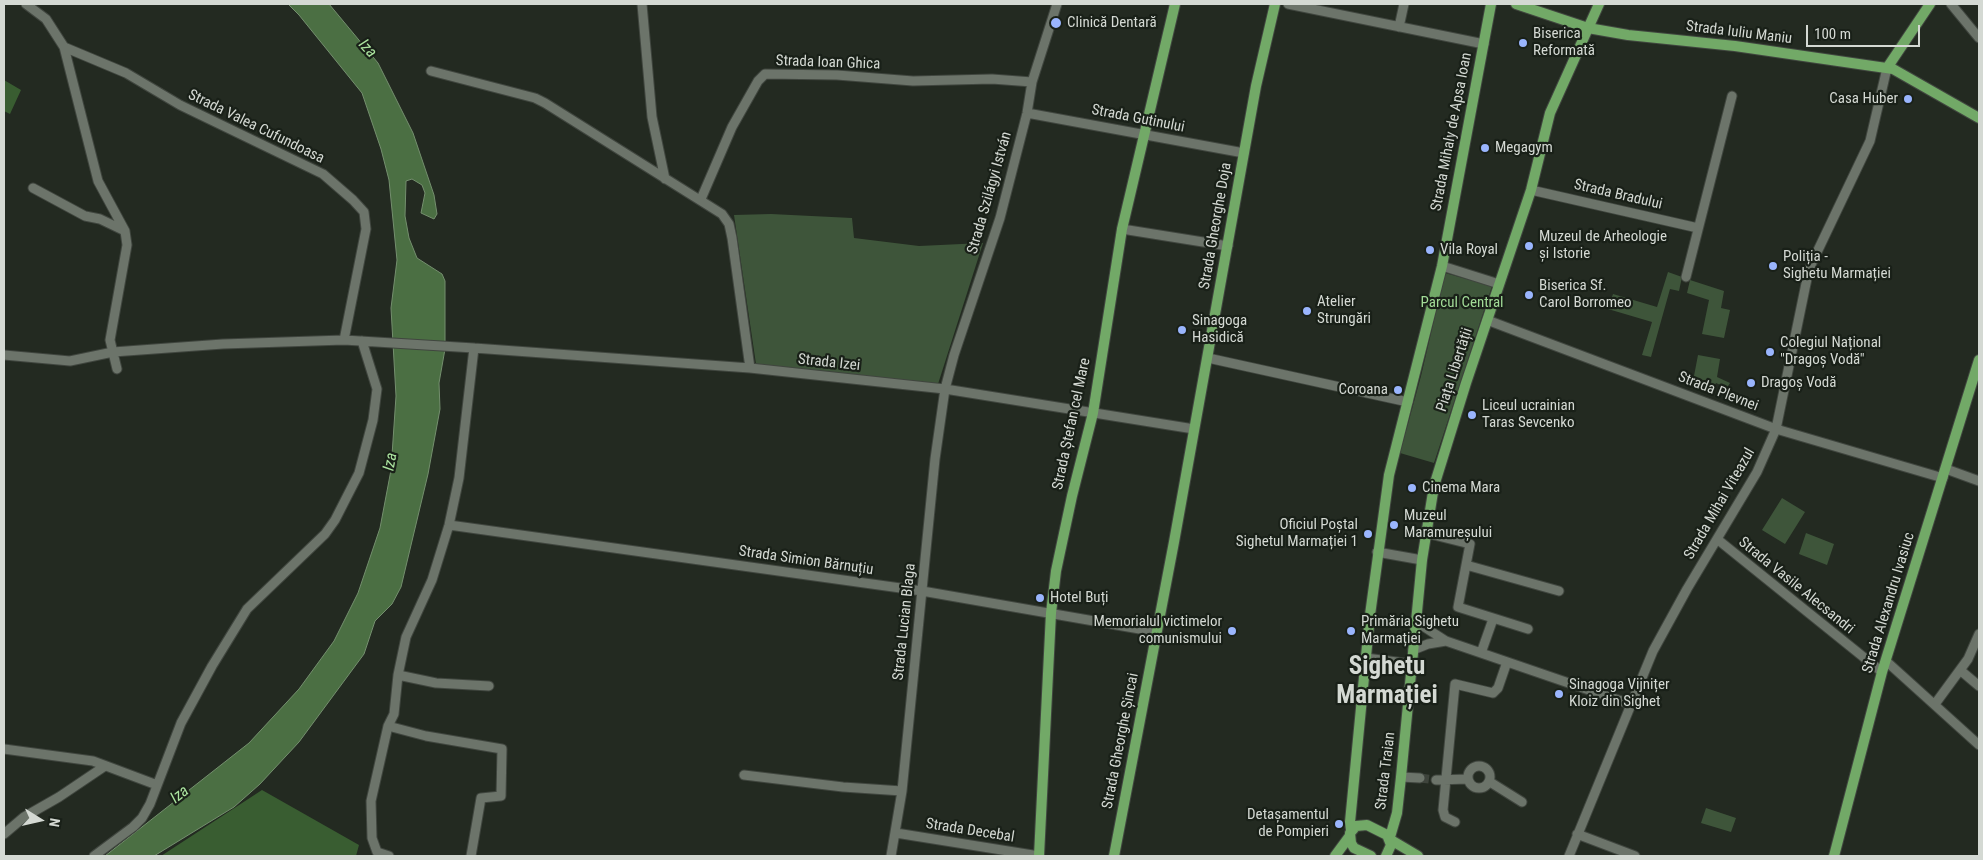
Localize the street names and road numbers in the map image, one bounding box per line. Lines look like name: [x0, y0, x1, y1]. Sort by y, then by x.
street label: Strada Iuliu Maniu: [1685, 18, 1793, 48]
street label: Strada Mihaly de Apsa Ioan: [1428, 51, 1476, 213]
street label: Strada Ioan Ghica: [775, 52, 881, 74]
street label: Strada Valea Cufundoasa: [185, 86, 327, 168]
street label: Strada Gutinului: [1090, 101, 1186, 137]
street label: Strada Szilágyi István: [964, 130, 1016, 256]
street label: Strada Gheorghe Doja: [1196, 161, 1236, 291]
street label: Strada Bradului: [1572, 176, 1664, 214]
street label: Piața Libertății: [1433, 326, 1477, 414]
street label: Strada Izei: [797, 351, 861, 375]
street label: Strada Ștefan cel Mare: [1049, 356, 1095, 492]
street label: Strada Plevnei: [1675, 368, 1761, 416]
street label: Strada Mihai Viteazul: [1681, 445, 1759, 563]
street label: Strada Alexandru Ivasiuc: [1859, 530, 1919, 676]
street label: Strada Vasile Alecsandri: [1734, 534, 1858, 638]
street label: Strada Simion Bărnuțiu: [738, 543, 874, 579]
street label: Strada Lucian Blaga: [890, 563, 920, 681]
street label: Strada Gheorghe Șincai: [1099, 672, 1143, 810]
street label: Strada Traian: [1372, 731, 1400, 811]
street label: Strada Decebal: [924, 815, 1016, 847]

